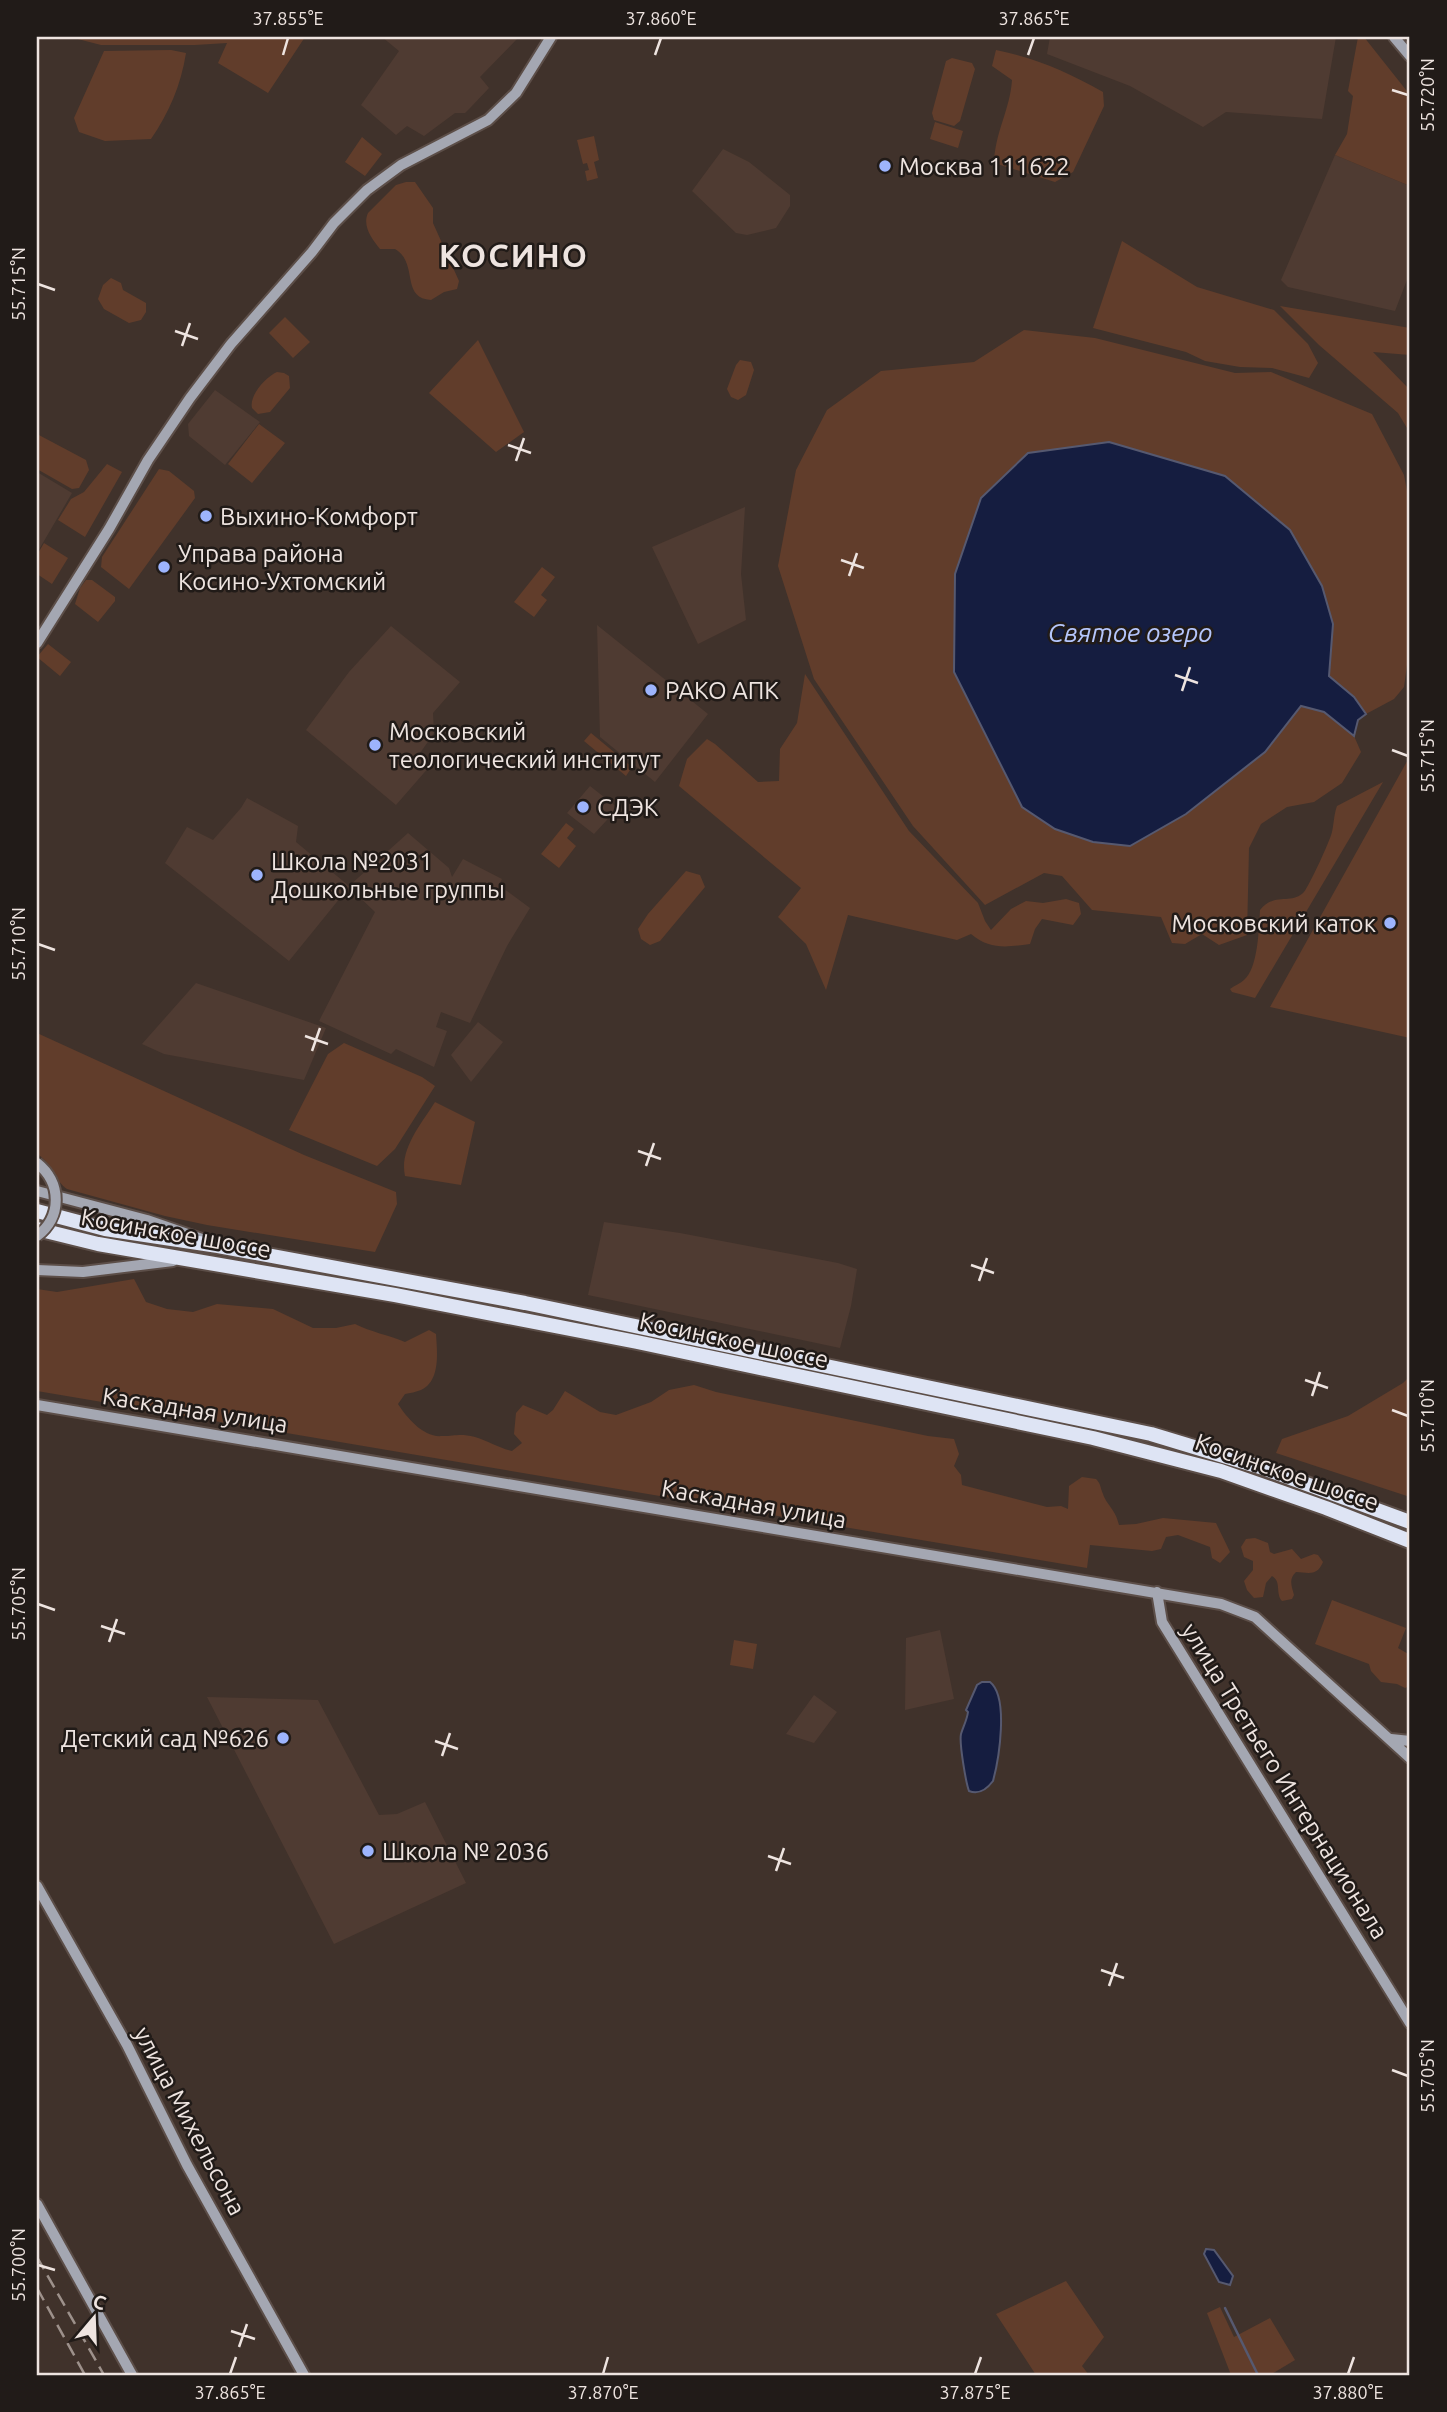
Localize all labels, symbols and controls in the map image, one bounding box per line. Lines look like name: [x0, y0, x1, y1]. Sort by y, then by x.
text: 37.855°E: [252, 8, 324, 28]
text: 37.860°E: [625, 8, 697, 28]
text: 37.865°E: [998, 8, 1070, 28]
text: 55.720°N: [1417, 58, 1437, 132]
place label: Москва 111622: [899, 153, 1070, 180]
marker: Москва 111622: [877, 158, 893, 174]
district label: КОСИНО: [439, 237, 589, 273]
text: 55.715°N: [8, 247, 28, 321]
place label: Выхино-Комфорт: [220, 503, 418, 530]
marker: Выхино-Комфорт: [198, 508, 214, 524]
place label: Управа района Косино-Ухтомский: [178, 540, 386, 595]
marker: Управа района Косино-Ухтомский: [156, 559, 172, 575]
water label: Святое озеро: [1048, 618, 1212, 647]
place label: РАКО АПК: [665, 677, 779, 704]
marker: РАКО АПК: [643, 682, 659, 698]
place label: Московский теологический институт: [389, 718, 661, 773]
text: 55.715°N: [1417, 719, 1437, 793]
marker: Московский теологический институт: [367, 737, 383, 753]
place label: СДЭК: [597, 794, 659, 821]
marker: СДЭК: [575, 799, 591, 815]
place label: Школа №2031 Дошкольные группы: [271, 848, 505, 903]
marker: Школа №2031 Дошкольные группы: [249, 867, 265, 883]
text: 55.710°N: [8, 907, 28, 981]
place label: Московский каток: [1172, 910, 1376, 937]
marker: Московский каток: [1382, 915, 1398, 931]
street label: Косинское шоссе: [79, 1203, 273, 1263]
street label: Косинское шоссе: [637, 1307, 831, 1373]
text: 55.710°N: [1417, 1379, 1437, 1453]
street label: Каскадная улица: [100, 1382, 290, 1438]
street label: Косинское шоссе: [1192, 1428, 1382, 1516]
street label: Каскадная улица: [659, 1474, 849, 1534]
text: 55.705°N: [8, 1567, 28, 1641]
street label: улица Третьего Интернационала: [1176, 1618, 1394, 1944]
place label: Детский сад №626: [61, 1725, 269, 1752]
marker: Детский сад №626: [275, 1730, 291, 1746]
place label: Школа № 2036: [382, 1838, 549, 1865]
marker: Школа № 2036: [360, 1843, 376, 1859]
street label: улица Михельсона: [129, 2022, 251, 2220]
text: 55.705°N: [1417, 2039, 1437, 2113]
text: 55.700°N: [8, 2228, 28, 2302]
north arrow: [60, 2282, 130, 2352]
text: С: [90, 2290, 109, 2314]
text: 37.865°E: [194, 2382, 266, 2402]
text: 37.870°E: [567, 2382, 639, 2402]
text: 37.875°E: [939, 2382, 1011, 2402]
text: 37.880°E: [1312, 2382, 1384, 2402]

